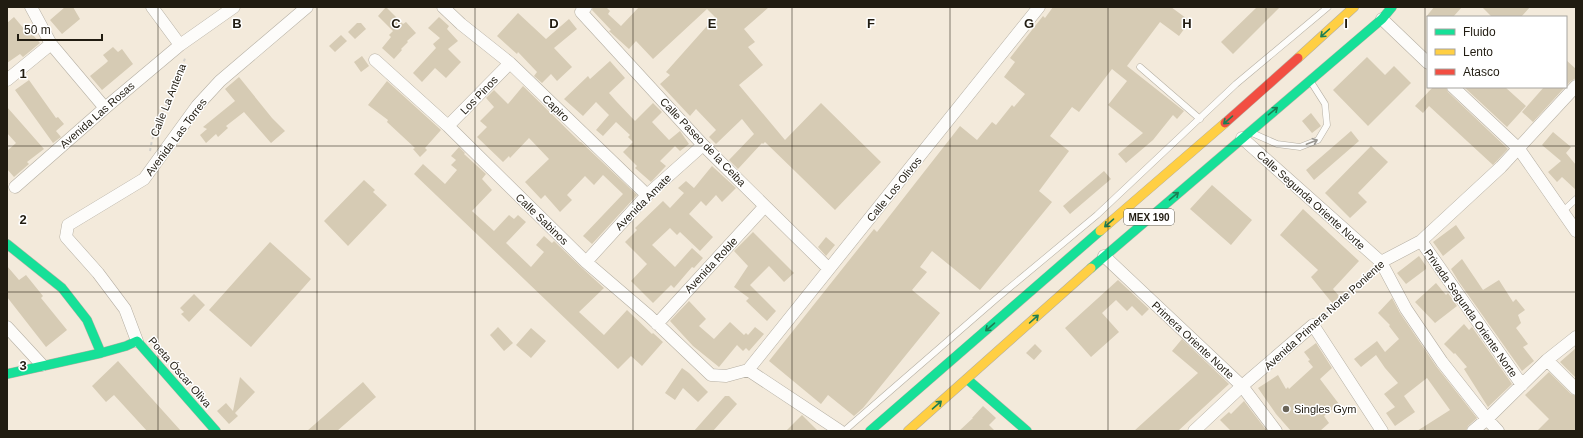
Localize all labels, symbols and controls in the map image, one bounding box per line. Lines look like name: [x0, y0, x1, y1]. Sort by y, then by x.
scale bar: [18, 16, 102, 42]
text: B: [232, 16, 242, 31]
text: C: [391, 16, 401, 31]
text: D: [549, 16, 559, 31]
text: E: [708, 16, 717, 31]
text: F: [867, 16, 875, 31]
text: G: [1024, 16, 1034, 31]
text: H: [1182, 16, 1192, 31]
text: I: [1344, 16, 1348, 31]
legend: [1427, 16, 1567, 88]
text: 50 m: [24, 23, 51, 37]
text: Fluido: [1463, 25, 1496, 39]
one-way arrow: [1320, 29, 1330, 38]
text: Lento: [1463, 45, 1493, 59]
street label: Calle La Antena: [148, 61, 188, 138]
text: Atasco: [1463, 65, 1500, 79]
text: 1: [19, 66, 27, 81]
street label: Los Pinos: [458, 73, 500, 117]
street label: Avenida Las Rosas: [57, 79, 137, 151]
street label: Capiro: [540, 92, 572, 124]
street label: Calle Paseo de la Ceiba: [658, 95, 749, 189]
street label: Avenida Las Torres: [143, 96, 209, 178]
one-way arrow: [1267, 107, 1278, 116]
one-way arrow: [1223, 115, 1233, 124]
one-way arrow: [1306, 138, 1318, 145]
street label: Calle Segunda Oriente Norte: [1255, 148, 1367, 252]
street label: Calle Los Olivos: [864, 154, 924, 224]
street label: Avenida Amate: [613, 172, 673, 232]
street label: Calle Sabinos: [513, 191, 571, 247]
one-way arrow: [1168, 191, 1179, 200]
road number: MEX 190: [1124, 209, 1174, 225]
text: 2: [19, 212, 27, 227]
one-way arrow: [1103, 219, 1114, 228]
street label: Avenida Roble: [682, 235, 740, 295]
street label: Privada Segunda Oriente Norte: [1422, 247, 1520, 379]
street label: Avenida Primera Norte Poniente: [1261, 258, 1387, 372]
street label: Primera Oriente Norte: [1150, 299, 1236, 381]
one-way arrow: [1029, 314, 1039, 323]
one-way arrow: [984, 323, 995, 332]
street label: Poeta Óscar Oliva: [146, 334, 214, 410]
text: 3: [19, 358, 27, 373]
one-way arrow: [932, 401, 942, 410]
place label: Singles Gym: [1294, 403, 1356, 415]
marker: Singles Gym: [1281, 404, 1291, 414]

